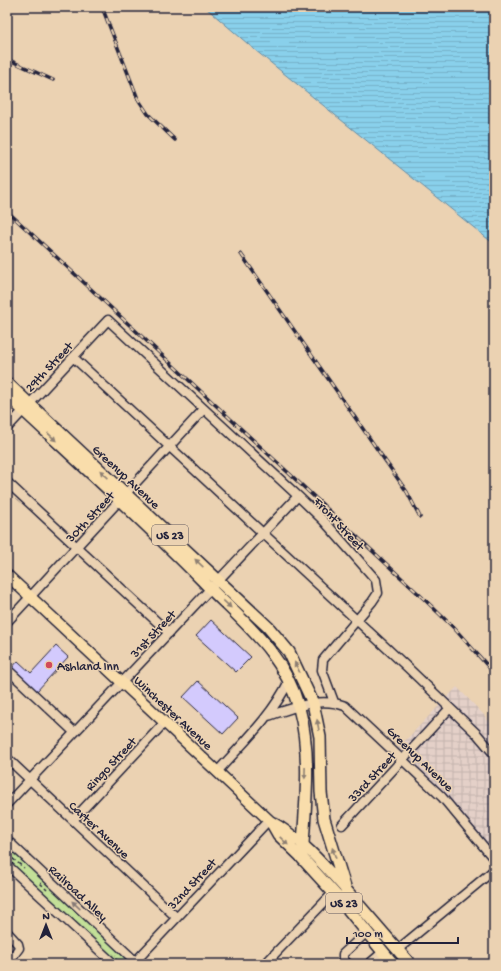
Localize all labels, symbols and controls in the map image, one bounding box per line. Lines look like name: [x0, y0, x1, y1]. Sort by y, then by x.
street label: 29th Street: [23, 338, 78, 396]
one-way arrow: [47, 432, 57, 442]
street label: Greenup Avenue: [88, 443, 162, 513]
one-way arrow: [99, 469, 109, 479]
street label: 30th Street: [63, 488, 119, 547]
street label: Front Street: [309, 494, 368, 556]
road number: US 23: [152, 525, 188, 545]
one-way arrow: [194, 558, 204, 567]
one-way arrow: [222, 599, 231, 608]
street label: 31st Street: [127, 606, 181, 662]
marker: Ashland Inn: [44, 660, 54, 670]
place label: Ashland Inn: [57, 660, 120, 675]
one-way arrow: [294, 661, 300, 673]
street label: Winchester Avenue: [130, 674, 215, 754]
one-way arrow: [314, 718, 320, 731]
street label: Greenup Avenue: [383, 724, 456, 796]
street label: Ringo Street: [83, 734, 142, 795]
street label: 33rd Street: [345, 748, 401, 807]
one-way arrow: [302, 767, 309, 779]
street label: Carter Avenue: [65, 799, 132, 863]
one-way arrow: [279, 836, 289, 846]
one-way arrow: [330, 846, 336, 858]
street label: 32nd Street: [165, 855, 222, 914]
street label: Railroad Alley: [45, 863, 110, 925]
road number: US 23: [326, 893, 362, 913]
one-way arrow: [71, 900, 81, 910]
north arrow: [26, 905, 66, 945]
text: N: [42, 911, 50, 923]
scale bar: [347, 919, 458, 945]
text: 100 m: [352, 928, 383, 942]

